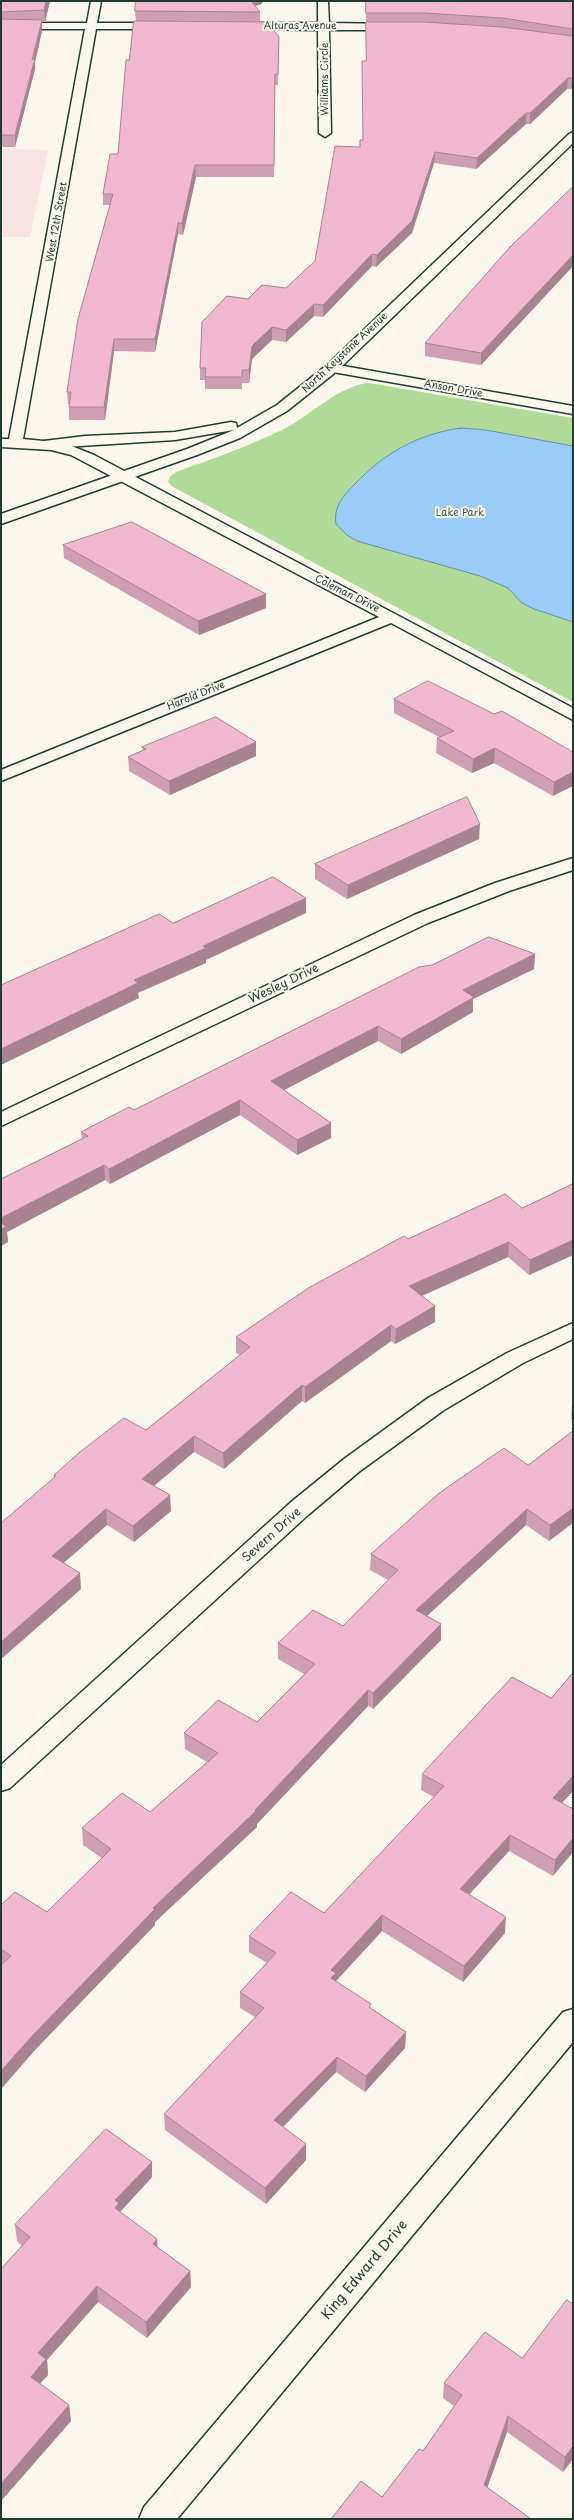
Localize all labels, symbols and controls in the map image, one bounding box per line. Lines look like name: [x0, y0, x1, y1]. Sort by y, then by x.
street label: Alturas Avenue: [264, 20, 336, 32]
street label: Williams Circle: [319, 42, 331, 116]
street label: West 12th Street: [44, 181, 70, 263]
street label: North Keystone Avenue: [300, 310, 390, 396]
street label: Anson Drive: [423, 378, 483, 400]
park label: Lake Park: [436, 507, 484, 519]
street label: Coleman Drive: [313, 573, 381, 615]
street label: Harold Drive: [165, 679, 227, 713]
street label: Wesley Drive: [247, 961, 321, 1007]
street label: Severn Drive: [240, 1505, 304, 1565]
street label: King Edward Drive: [318, 2217, 412, 2323]

